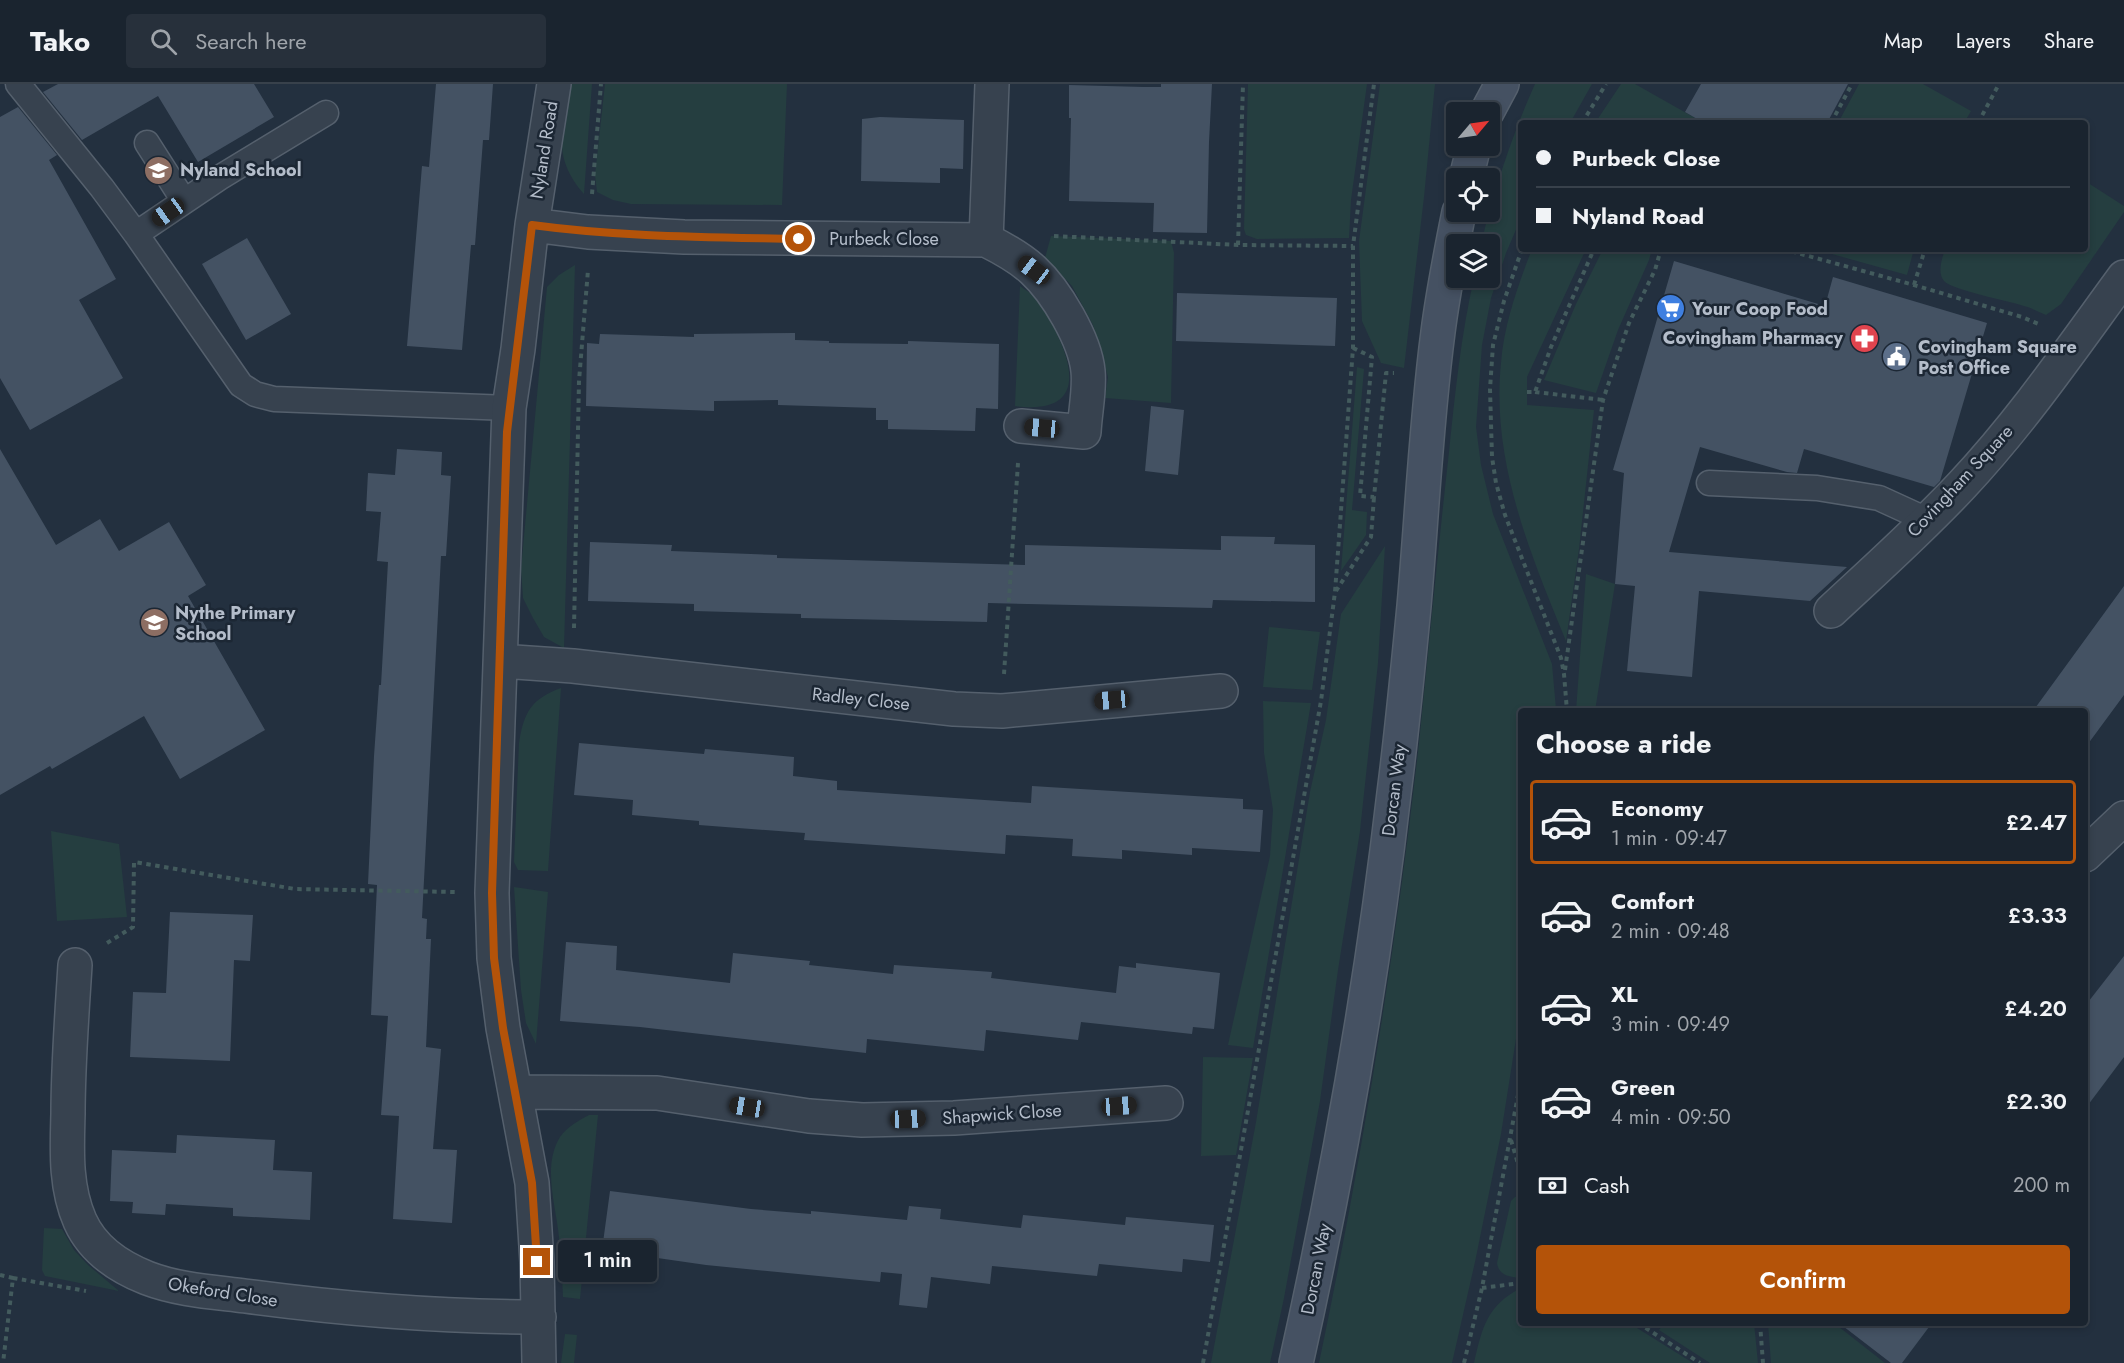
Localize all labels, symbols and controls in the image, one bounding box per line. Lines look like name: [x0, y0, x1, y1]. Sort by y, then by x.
search box: [126, 14, 546, 68]
text: Tako: [30, 21, 90, 62]
icon: search: [147, 25, 180, 58]
text: Search here: [195, 25, 307, 57]
text: Map: [1884, 26, 1923, 56]
text: Layers: [1956, 26, 2011, 56]
text: Share: [2044, 26, 2094, 56]
street label: Nyland Road: [523, 99, 565, 201]
north arrow: [1446, 102, 1500, 156]
map controls: [1446, 102, 1500, 288]
text: Purbeck Close: [1572, 142, 1720, 174]
school or university icon: Nyland School: [143, 154, 175, 186]
place label: Nyland School: [180, 157, 302, 183]
button: locate: [1446, 168, 1500, 222]
car: [148, 194, 188, 230]
text: Nyland Road: [1572, 200, 1704, 232]
route start: [785, 225, 812, 252]
street label: Purbeck Close: [829, 226, 939, 252]
button: layers: [1446, 234, 1500, 288]
car: [1014, 252, 1054, 288]
supermarket icon: Your Coop Food: [1655, 293, 1687, 325]
place label: Your Coop Food: [1691, 296, 1828, 322]
pharmacy icon: Covingham Pharmacy: [1848, 322, 1880, 354]
place label: Covingham Pharmacy: [1663, 325, 1844, 351]
place label: Covingham Square Post Office: [1918, 334, 2077, 381]
public building icon: Covingham Square Post Office: [1881, 341, 1913, 373]
car: [1023, 417, 1061, 439]
street label: Covingham Square: [1901, 419, 2019, 543]
place label: Nythe Primary School: [175, 600, 296, 647]
school or university icon: Nythe Primary School: [138, 607, 170, 639]
street label: Radley Close: [811, 681, 911, 717]
car: [1093, 689, 1131, 711]
text: Choose a ride: [1536, 724, 1711, 763]
street label: Dorcan Way: [1375, 742, 1413, 838]
text: Economy: [1611, 792, 1703, 824]
icon: car: [1539, 795, 1593, 849]
text: £2.47: [2006, 806, 2067, 838]
text: 1 min · 09:47: [1611, 824, 1727, 853]
text: Comfort: [1611, 885, 1694, 917]
icon: car: [1539, 888, 1593, 942]
text: £3.33: [2008, 899, 2067, 931]
text: 2 min · 09:48: [1611, 917, 1730, 946]
text: XL: [1611, 978, 1638, 1010]
icon: car: [1539, 981, 1593, 1035]
text: £4.20: [2004, 992, 2067, 1024]
text: 3 min · 09:49: [1611, 1010, 1730, 1039]
text: Green: [1611, 1071, 1675, 1103]
icon: car: [1539, 1074, 1593, 1128]
text: £2.30: [2006, 1085, 2067, 1117]
car: [728, 1095, 766, 1119]
car: [1100, 1096, 1138, 1116]
street label: Shapwick Close: [941, 1097, 1063, 1131]
text: 4 min · 09:50: [1611, 1103, 1731, 1132]
car: [890, 1109, 926, 1129]
icon: cash: [1536, 1169, 1569, 1202]
text: Cash: [1584, 1169, 1630, 1201]
text: 200 m: [2013, 1171, 2070, 1200]
street label: Dorcan Way: [1294, 1221, 1338, 1317]
callout: 1 min: [558, 1241, 657, 1283]
button: Confirm: [1536, 1245, 2070, 1314]
text: 1 min: [583, 1246, 632, 1275]
route end: [523, 1248, 550, 1275]
street label: Okeford Close: [166, 1270, 280, 1314]

